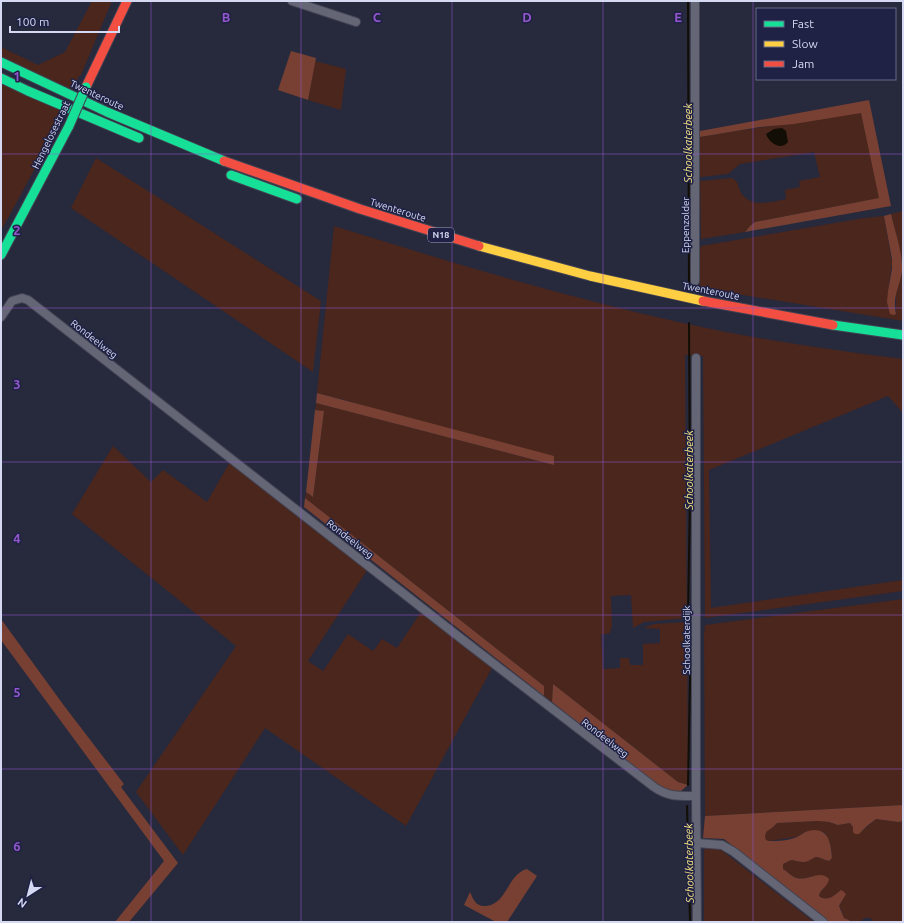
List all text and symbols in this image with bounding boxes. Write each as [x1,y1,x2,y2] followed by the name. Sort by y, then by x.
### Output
[10,8,119,34] scale bar
[756,8,896,80] legend
[222,10,231,24] text: B
[373,10,382,24] text: C
[522,10,532,24] text: D
[674,10,682,24] text: E
[16,15,49,28] text: 100 m
[792,17,814,30] text: Fast
[792,37,818,50] text: Slow
[792,57,814,70] text: Jam
[13,69,21,83] text: 1
[68,78,126,112] street label: Twenteroute
[30,99,72,171] street label: Hengelosestraat
[682,103,694,184] water label: Schoolkaterbeek
[369,196,427,224] street label: Twenteroute
[680,196,691,253] street label: Eppenzolder
[13,223,21,237] text: 2
[428,228,454,242] road number: N18
[681,280,741,302] street label: Twenteroute
[68,317,120,361] street label: Rondeelweg
[13,377,21,391] text: 3
[683,430,695,511] water label: Schoolkaterbeek
[324,517,376,561] street label: Rondeelweg
[13,531,21,545] text: 4
[681,605,692,675] street label: Schoolkaterdijk
[13,685,21,699] text: 5
[579,716,631,760] street label: Rondeelweg
[682,823,696,904] water label: Schoolkaterbeek
[13,839,21,853] text: 6
[8,875,48,915] north arrow
[15,896,29,910] text: N

